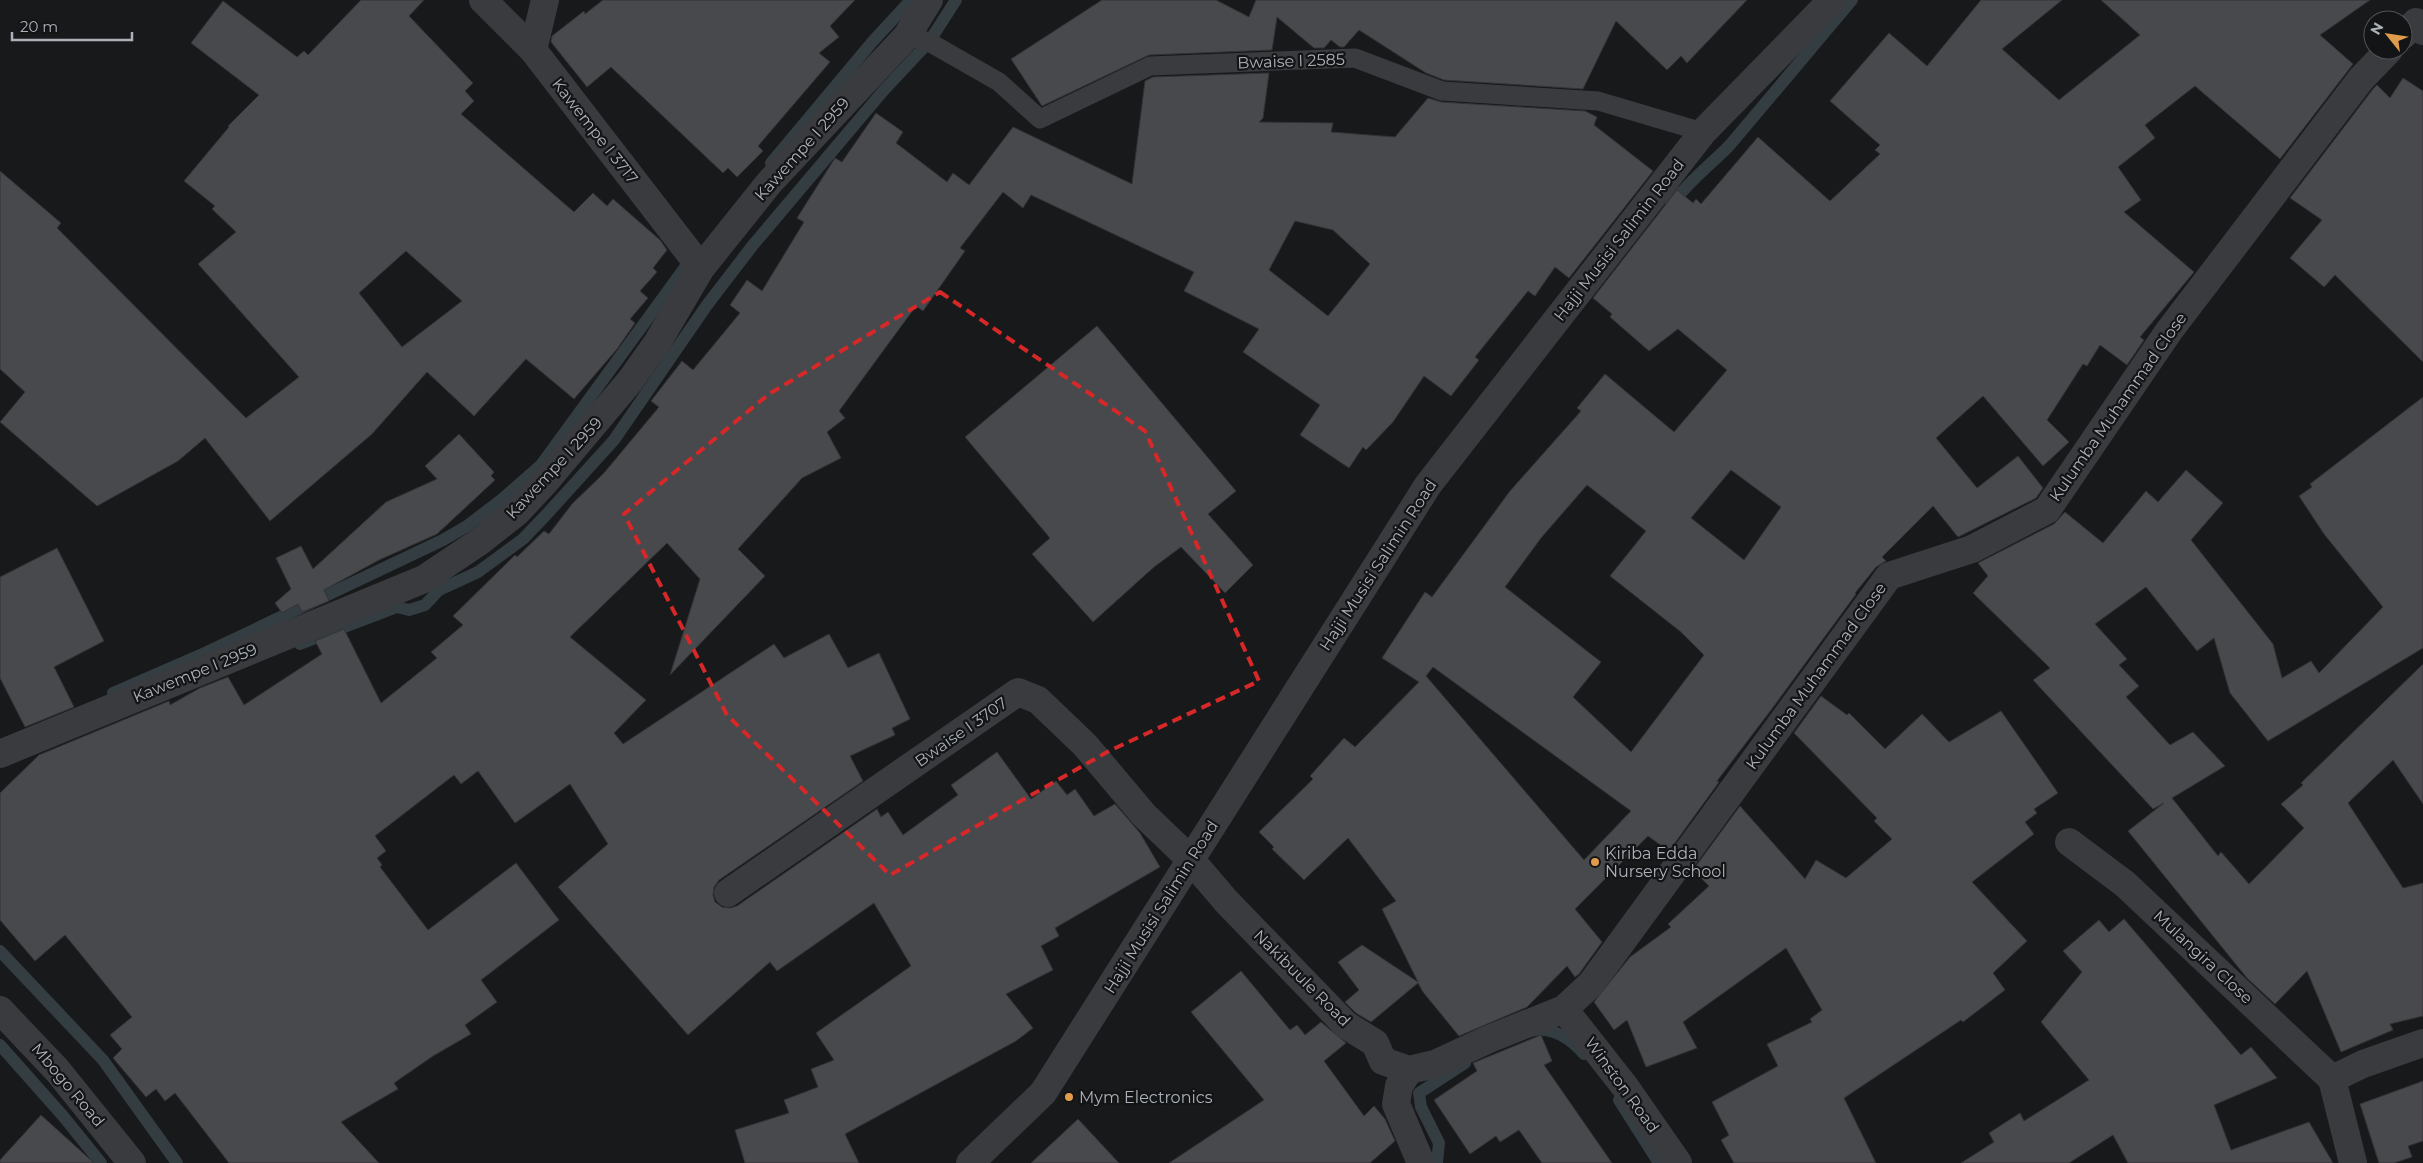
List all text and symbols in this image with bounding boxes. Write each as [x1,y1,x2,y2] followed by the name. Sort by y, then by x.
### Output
[12,10,132,42] scale bar
[2363,10,2413,60] north arrow
[20,17,58,36] text: 20 m
[2366,19,2387,38] text: N
[1237,50,1345,72] street label: Bwaise I 2585
[548,75,642,187] street label: Kawempe I 3717
[751,93,853,205] street label: Kawempe I 2959
[1550,155,1688,325] street label: Hajji Musisi Salimin Road
[2045,309,2191,505] street label: Kulumba Muhammad Close
[502,413,606,523] street label: Kawempe I 2959
[1316,476,1440,654] street label: Hajji Musisi Salimin Road
[1742,579,1890,773] street label: Kulumba Muhammad Close
[130,639,260,707] street label: Kawempe I 2959
[911,693,1011,771] street label: Bwaise I 3707
[1100,817,1222,997] street label: Hajji Musisi Salimin Road
[1605,844,1726,881] place label: Kiriba Edda Nursery School
[1589,856,1601,868] marker: Kiriba Edda Nursery School
[2150,906,2256,1008] street label: Mulangira Close
[1250,926,1354,1030] street label: Nakibuule Road
[1581,1034,1663,1136] street label: Winston Road
[28,1039,108,1131] street label: Mbogo Road
[1079,1088,1213,1107] place label: Mym Electronics
[1063,1091,1075,1103] marker: Mym Electronics

